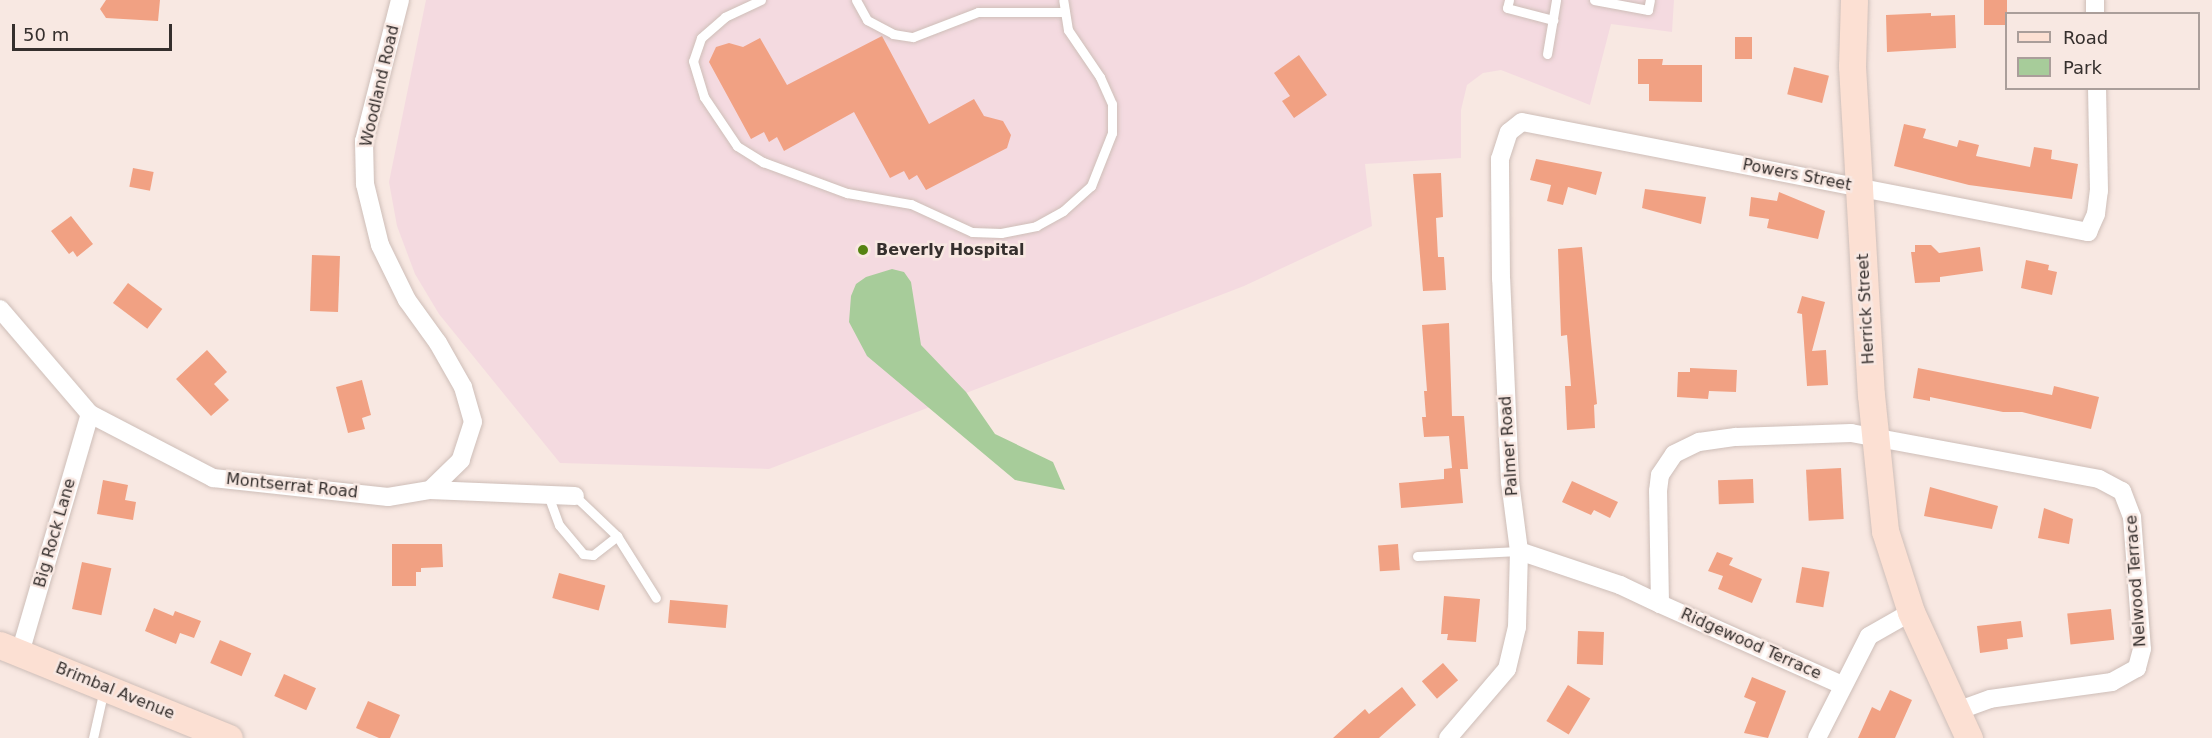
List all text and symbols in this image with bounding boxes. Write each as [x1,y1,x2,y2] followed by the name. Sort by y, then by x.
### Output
[15,12,176,50] scale bar
[2005,12,2200,90] legend
[357,23,403,149] street label: Woodland Road
[23,24,69,45] text: 50 m
[2063,27,2108,48] text: Road
[2063,57,2102,78] text: Park
[1741,155,1853,195] street label: Powers Street
[876,240,1024,260] place label: Beverly Hospital
[854,241,872,259] marker: Beverly Hospital
[1854,253,1878,365] street label: Herrick Street
[1496,395,1522,497] street label: Palmer Road
[225,470,359,502] street label: Montserrat Road
[30,476,80,590] street label: Big Rock Lane
[2122,514,2150,648] street label: Nelwood Terrace
[1678,604,1824,684] street label: Ridgewood Terrace
[53,658,177,724] street label: Brimbal Avenue

